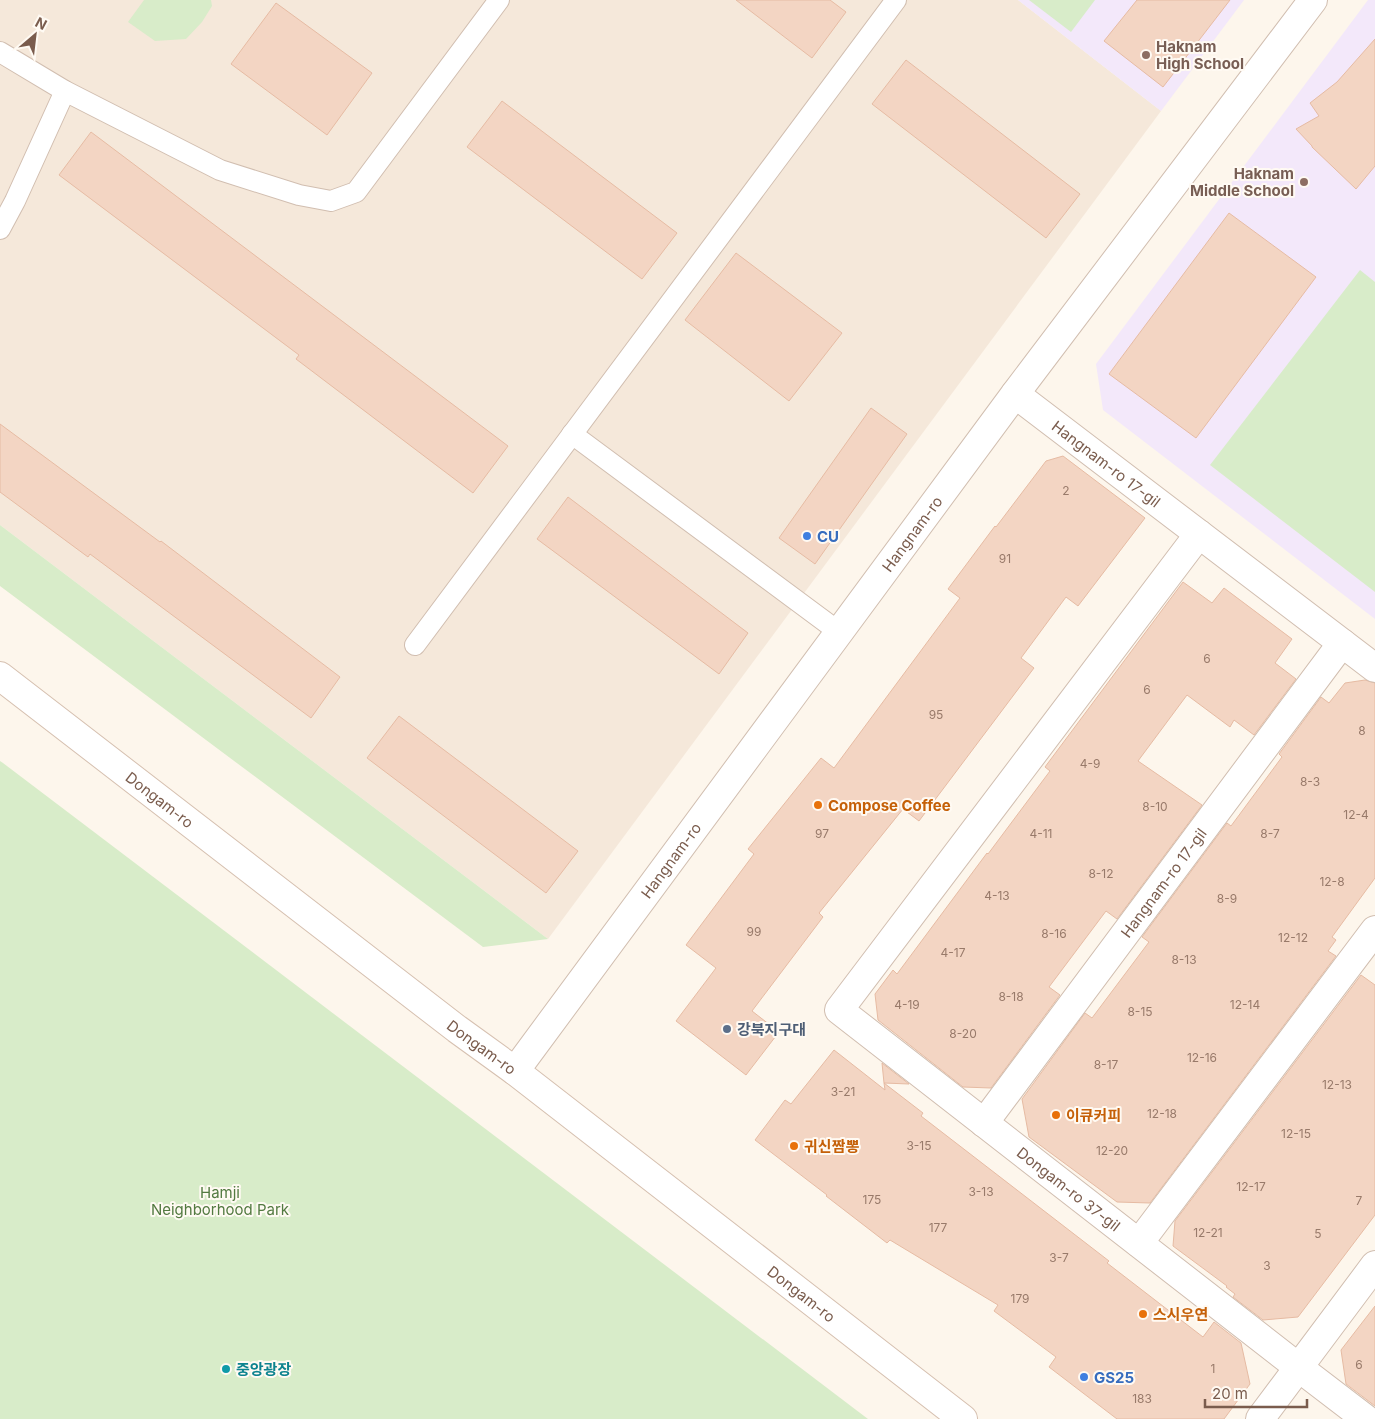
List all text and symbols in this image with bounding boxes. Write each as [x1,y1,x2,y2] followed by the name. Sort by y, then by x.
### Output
[10,10,60,60] north arrow
[33,13,50,33] text: N
[1156,37,1244,73] place label: Haknam High School
[1140,49,1152,61] marker: Haknam High School
[1190,164,1294,200] place label: Haknam Middle School
[1298,176,1310,188] marker: Haknam Middle School
[1048,416,1165,511] street label: Hangnam-ro 17-gil
[1062,483,1070,498] house number: 2
[878,492,946,575] street label: Hangnam-ro
[817,527,839,546] place label: CU
[801,530,813,542] marker: CU
[999,551,1011,566] house number: 91
[1203,651,1211,666] house number: 6
[1143,682,1151,697] house number: 6
[929,707,943,722] house number: 95
[1358,723,1366,738] house number: 8
[1080,756,1100,771] house number: 4-9
[122,767,198,832] street label: Dongam-ro
[1300,774,1320,789] house number: 8-3
[828,796,951,815] place label: Compose Coffee
[812,799,824,811] marker: Compose Coffee
[1142,799,1168,814] house number: 8-10
[1343,807,1369,822] house number: 12-4
[636,819,705,902] street label: Hangnam-ro
[1116,824,1210,941] street label: Hangnam-ro 17-gil
[815,826,829,841] house number: 97
[1029,826,1053,841] house number: 4-11
[1260,826,1280,841] house number: 8-7
[1088,866,1114,881] house number: 8-12
[1319,874,1345,889] house number: 12-8
[984,888,1010,903] house number: 4-13
[1217,891,1237,906] house number: 8-9
[747,924,761,939] house number: 99
[1041,926,1067,941] house number: 8-16
[1278,930,1308,945] house number: 12-12
[941,945,966,960] house number: 4-17
[1171,952,1197,967] house number: 8-13
[998,989,1024,1004] house number: 8-18
[894,997,920,1012] house number: 4-19
[1230,997,1260,1012] house number: 12-14
[1127,1004,1153,1019] house number: 8-15
[443,1015,520,1078] street label: Dongam-ro
[737,1020,806,1039] place label: 강북지구대
[721,1023,733,1035] marker: 강북지구대
[949,1026,977,1041] house number: 8-20
[1187,1050,1217,1065] house number: 12-16
[1094,1057,1119,1072] house number: 8-17
[1322,1077,1352,1092] house number: 12-13
[831,1084,855,1099] house number: 3-21
[1066,1106,1121,1125] place label: 이큐커피
[1147,1106,1177,1121] house number: 12-18
[1050,1109,1062,1121] marker: 이큐커피
[1281,1126,1311,1141] house number: 12-15
[804,1137,859,1156] place label: 귀신짬뽕
[906,1138,932,1153] house number: 3-15
[788,1140,800,1152] marker: 귀신짬뽕
[1013,1143,1124,1235] street label: Dongam-ro 37-gil
[1096,1143,1128,1158] house number: 12-20
[1236,1179,1266,1194] house number: 12-17
[151,1183,290,1219] park label: Hamji Neighborhood Park
[968,1184,994,1199] house number: 3-13
[863,1192,881,1207] house number: 175
[1356,1193,1363,1208] house number: 7
[929,1220,948,1235] house number: 177
[1193,1225,1223,1240] house number: 12-21
[1314,1226,1322,1241] house number: 5
[1049,1250,1069,1265] house number: 3-7
[1263,1258,1271,1273] house number: 3
[764,1261,839,1326] street label: Dongam-ro
[1011,1291,1030,1306] house number: 179
[1153,1305,1208,1324] place label: 스시우연
[1137,1308,1149,1320] marker: 스시우연
[1355,1357,1363,1372] house number: 6
[236,1360,291,1379] place label: 중앙광장
[1211,1361,1215,1376] house number: 1
[220,1363,232,1375] marker: 중앙광장
[1094,1368,1134,1387] place label: GS25
[1078,1371,1090,1383] marker: GS25
[1205,1376,1308,1408] scale bar
[1212,1384,1248,1403] text: 20 m
[1132,1391,1152,1406] house number: 183

